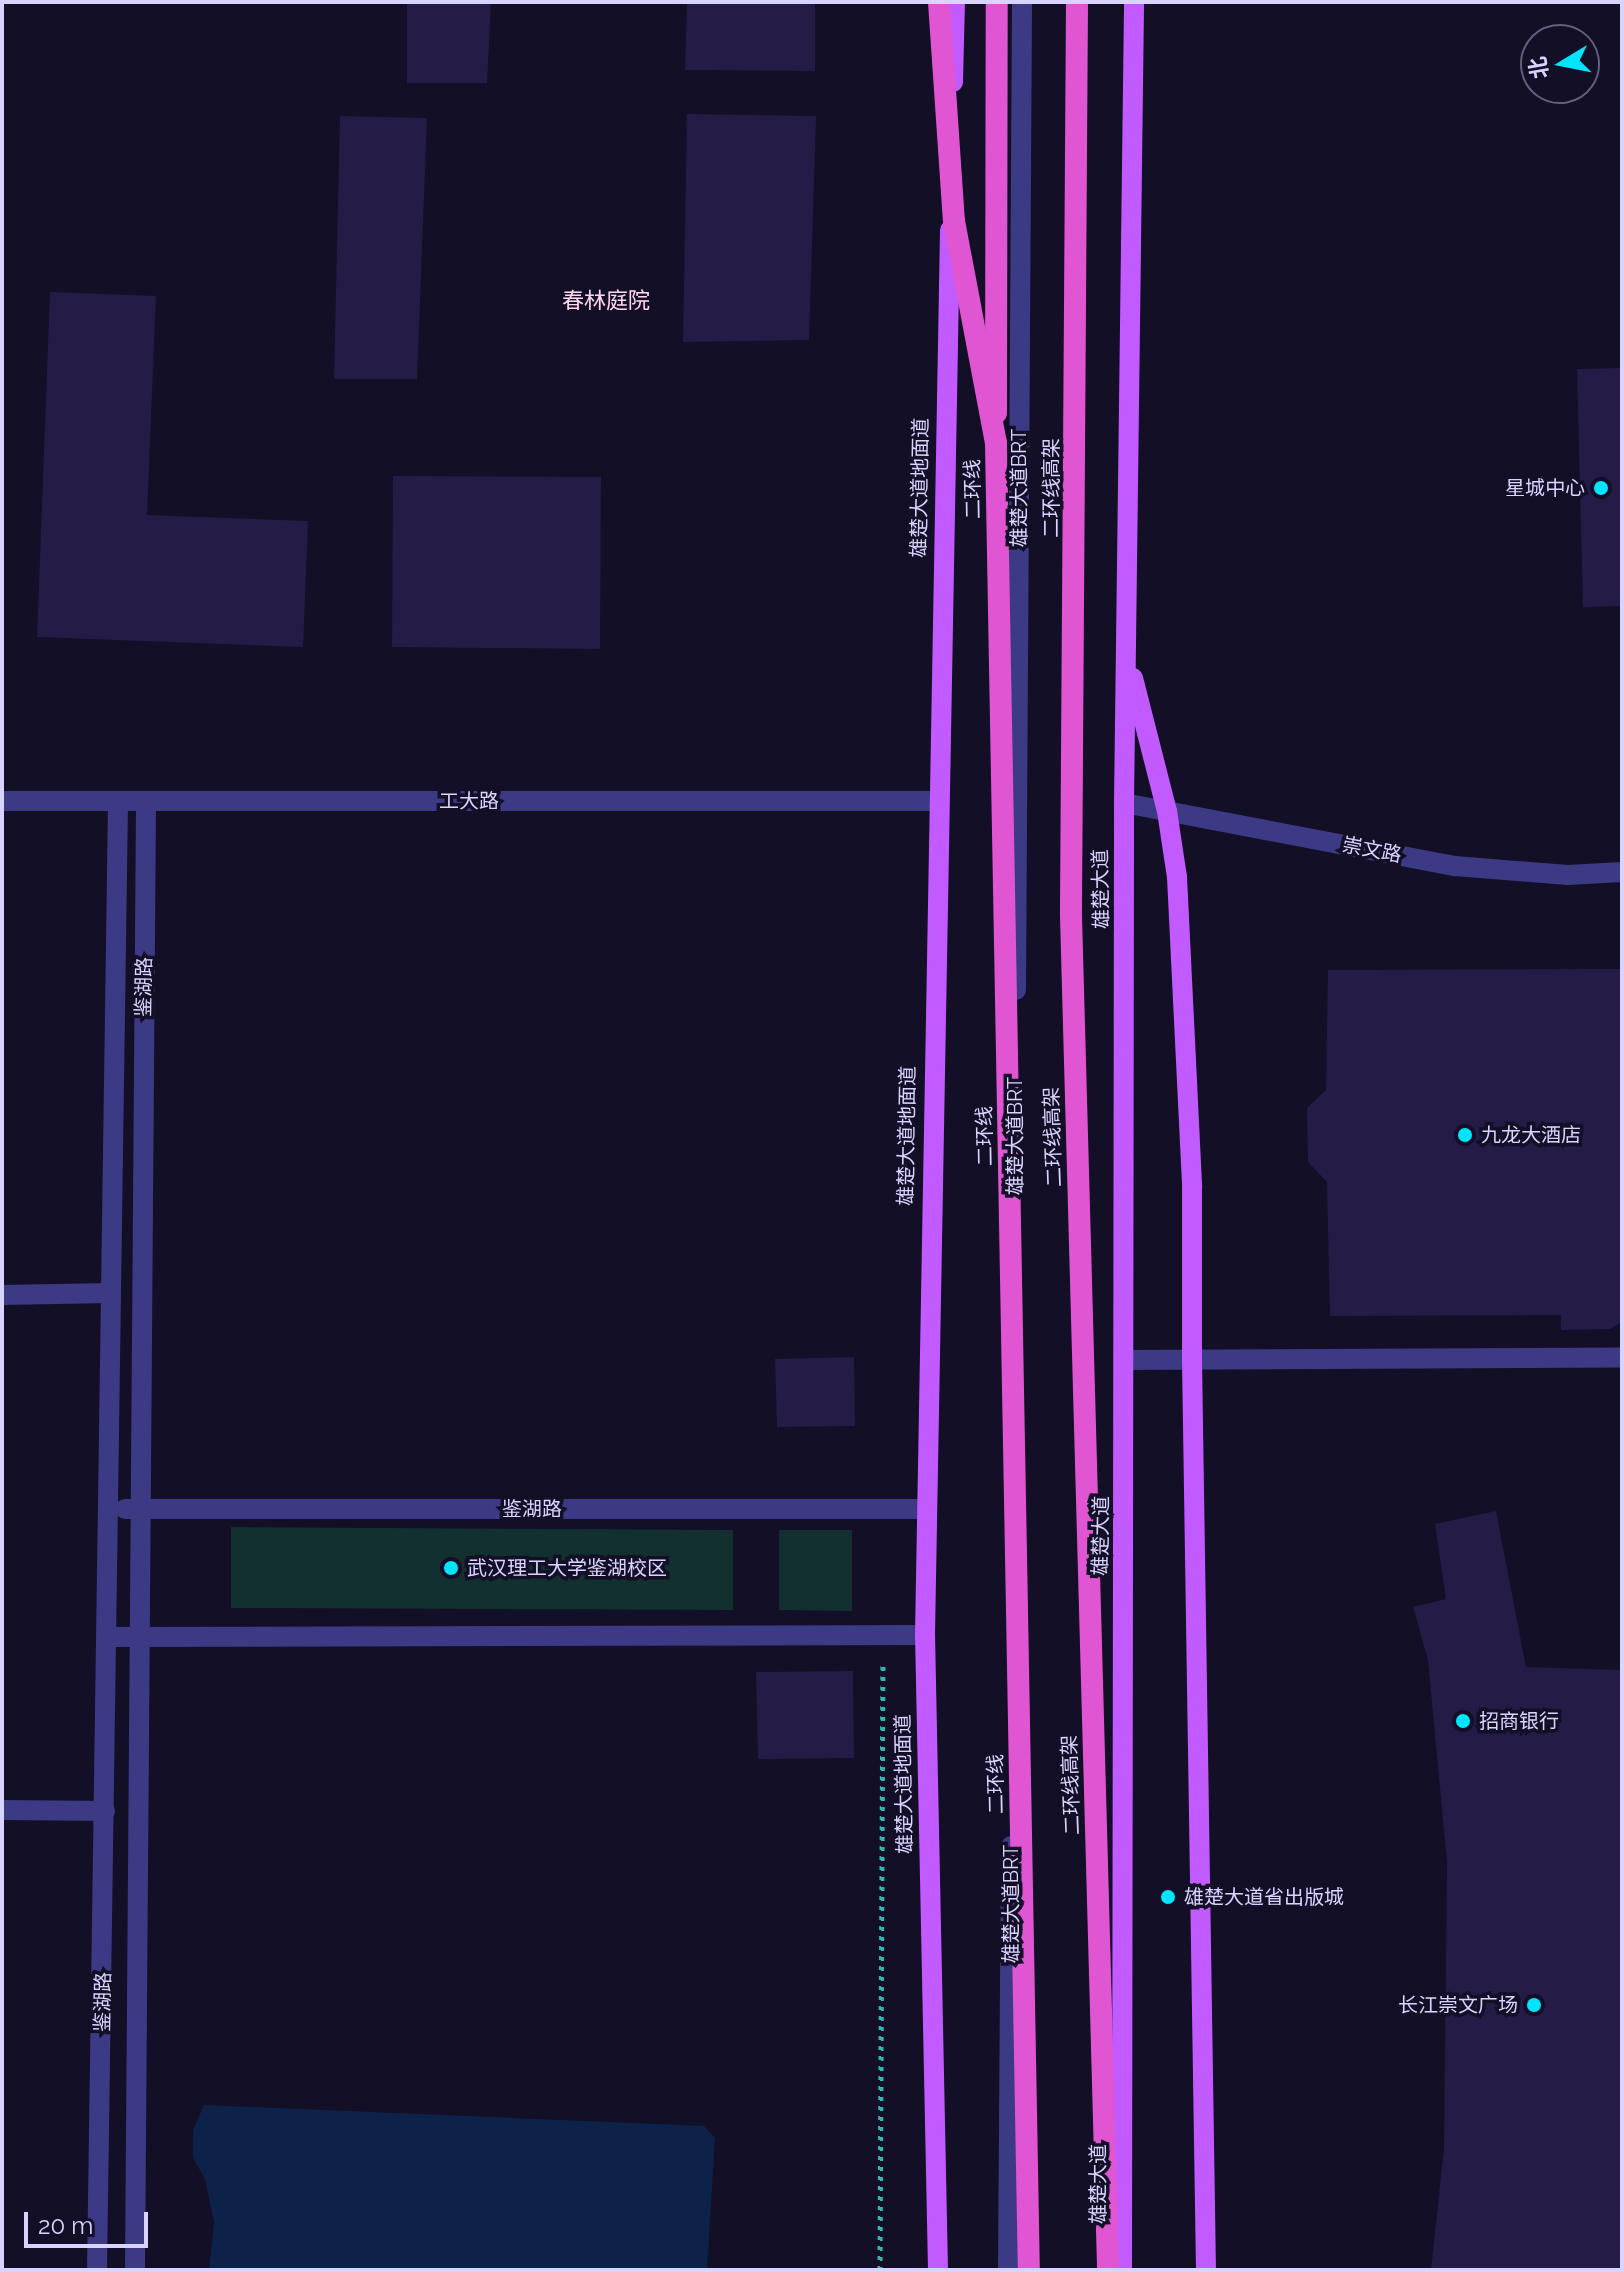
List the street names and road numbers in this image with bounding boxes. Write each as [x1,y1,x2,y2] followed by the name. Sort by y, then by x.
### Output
[907,418,933,558] street label: 雄楚大道地面道
[1007,429,1031,547] street label: 雄楚大道BRT
[1039,438,1063,538] street label: 二环线高架
[960,459,986,519] street label: 二环线
[439,789,499,813] street label: 工大路
[1340,832,1404,868] street label: 崇文路
[1088,849,1114,929] street label: 雄楚大道
[131,957,157,1017] street label: 鉴湖路
[894,1066,920,1206] street label: 雄楚大道地面道
[1003,1077,1027,1195] street label: 雄楚大道BRT
[1039,1087,1067,1187] street label: 二环线高架
[972,1106,998,1166] street label: 二环线
[1088,1496,1114,1576] street label: 雄楚大道
[502,1497,562,1521] street label: 鉴湖路
[891,1714,917,1854] street label: 雄楚大道地面道
[1057,1735,1085,1835] street label: 二环线高架
[983,1754,1009,1814] street label: 二环线
[999,1845,1023,1963] street label: 雄楚大道BRT
[90,1972,116,2032] street label: 鉴湖路
[1086,2144,1110,2224] street label: 雄楚大道

